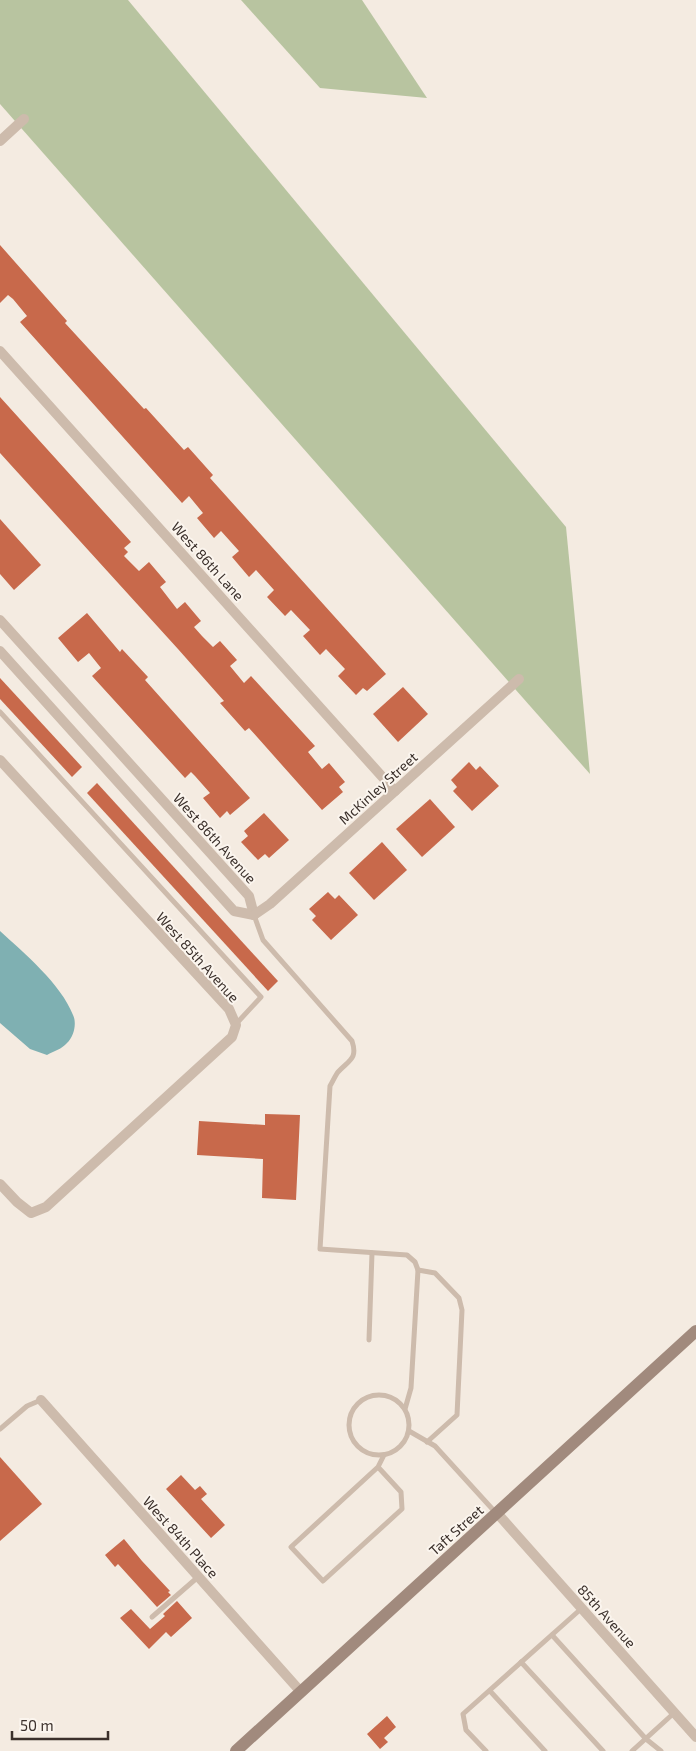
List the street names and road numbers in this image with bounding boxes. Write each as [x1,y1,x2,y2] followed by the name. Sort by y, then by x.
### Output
[168,518,248,604] street label: West 86th Lane
[335,748,421,828] street label: McKinley Street
[170,789,260,887] street label: West 86th Avenue
[153,908,243,1006] street label: West 85th Avenue
[140,1493,222,1581] street label: West 84th Place
[425,1501,487,1559] street label: Taft Street
[574,1581,640,1651] street label: 85th Avenue

